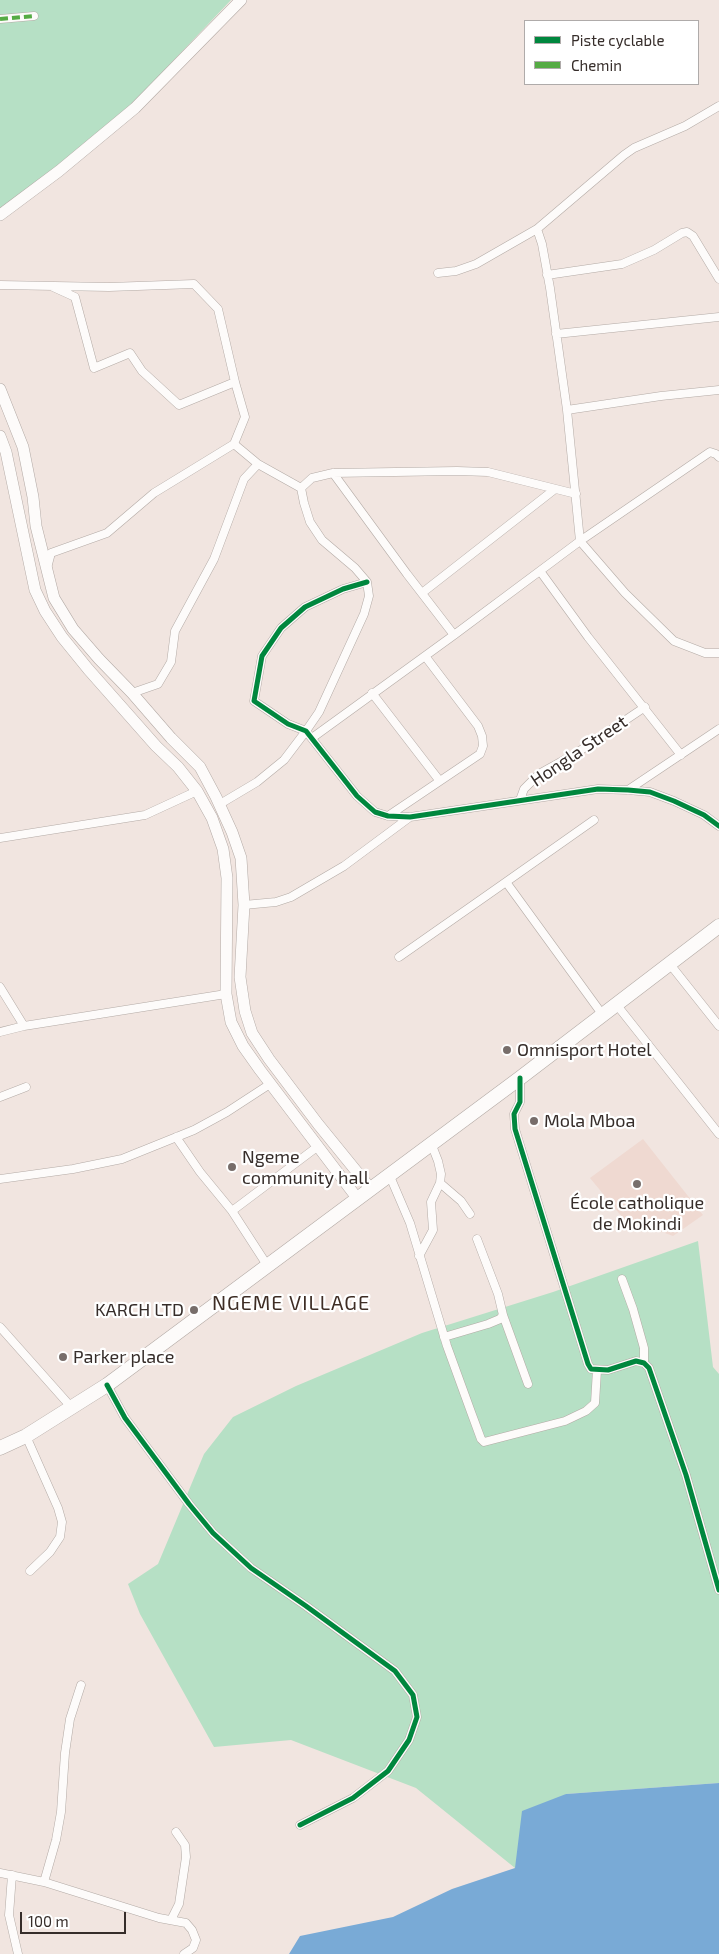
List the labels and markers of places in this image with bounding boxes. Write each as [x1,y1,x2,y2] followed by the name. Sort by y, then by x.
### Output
[517,1039,652,1061] place label: Omnisport Hotel
[501,1044,513,1056] marker: Omnisport Hotel
[544,1110,635,1132] place label: Mola Mboa
[528,1115,540,1127] marker: Mola Mboa
[242,1146,369,1188] place label: Ngeme community hall
[226,1161,238,1173] marker: Ngeme community hall
[631,1178,643,1190] marker: École catholique de Mokindi
[570,1192,704,1234] place label: École catholique de Mokindi
[95,1299,184,1321] place label: KARCH LTD
[188,1304,200,1316] marker: KARCH LTD
[73,1346,174,1368] place label: Parker place
[57,1351,69,1363] marker: Parker place

